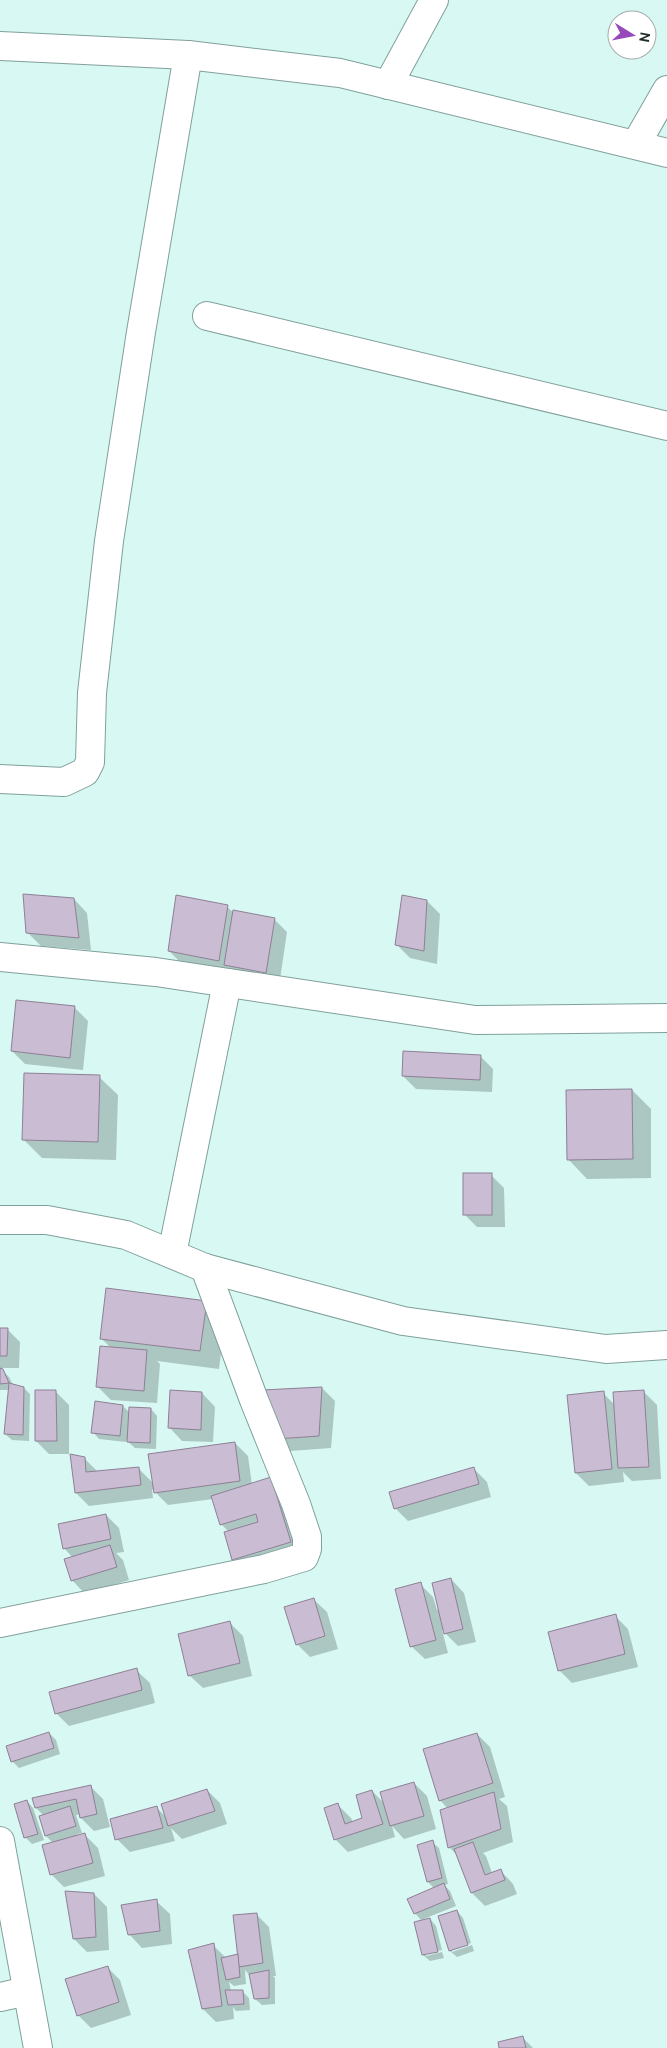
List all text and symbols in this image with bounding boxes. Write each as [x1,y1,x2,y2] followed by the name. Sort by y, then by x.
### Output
[607,10,657,60] north arrow
[635,31,655,44] text: N

